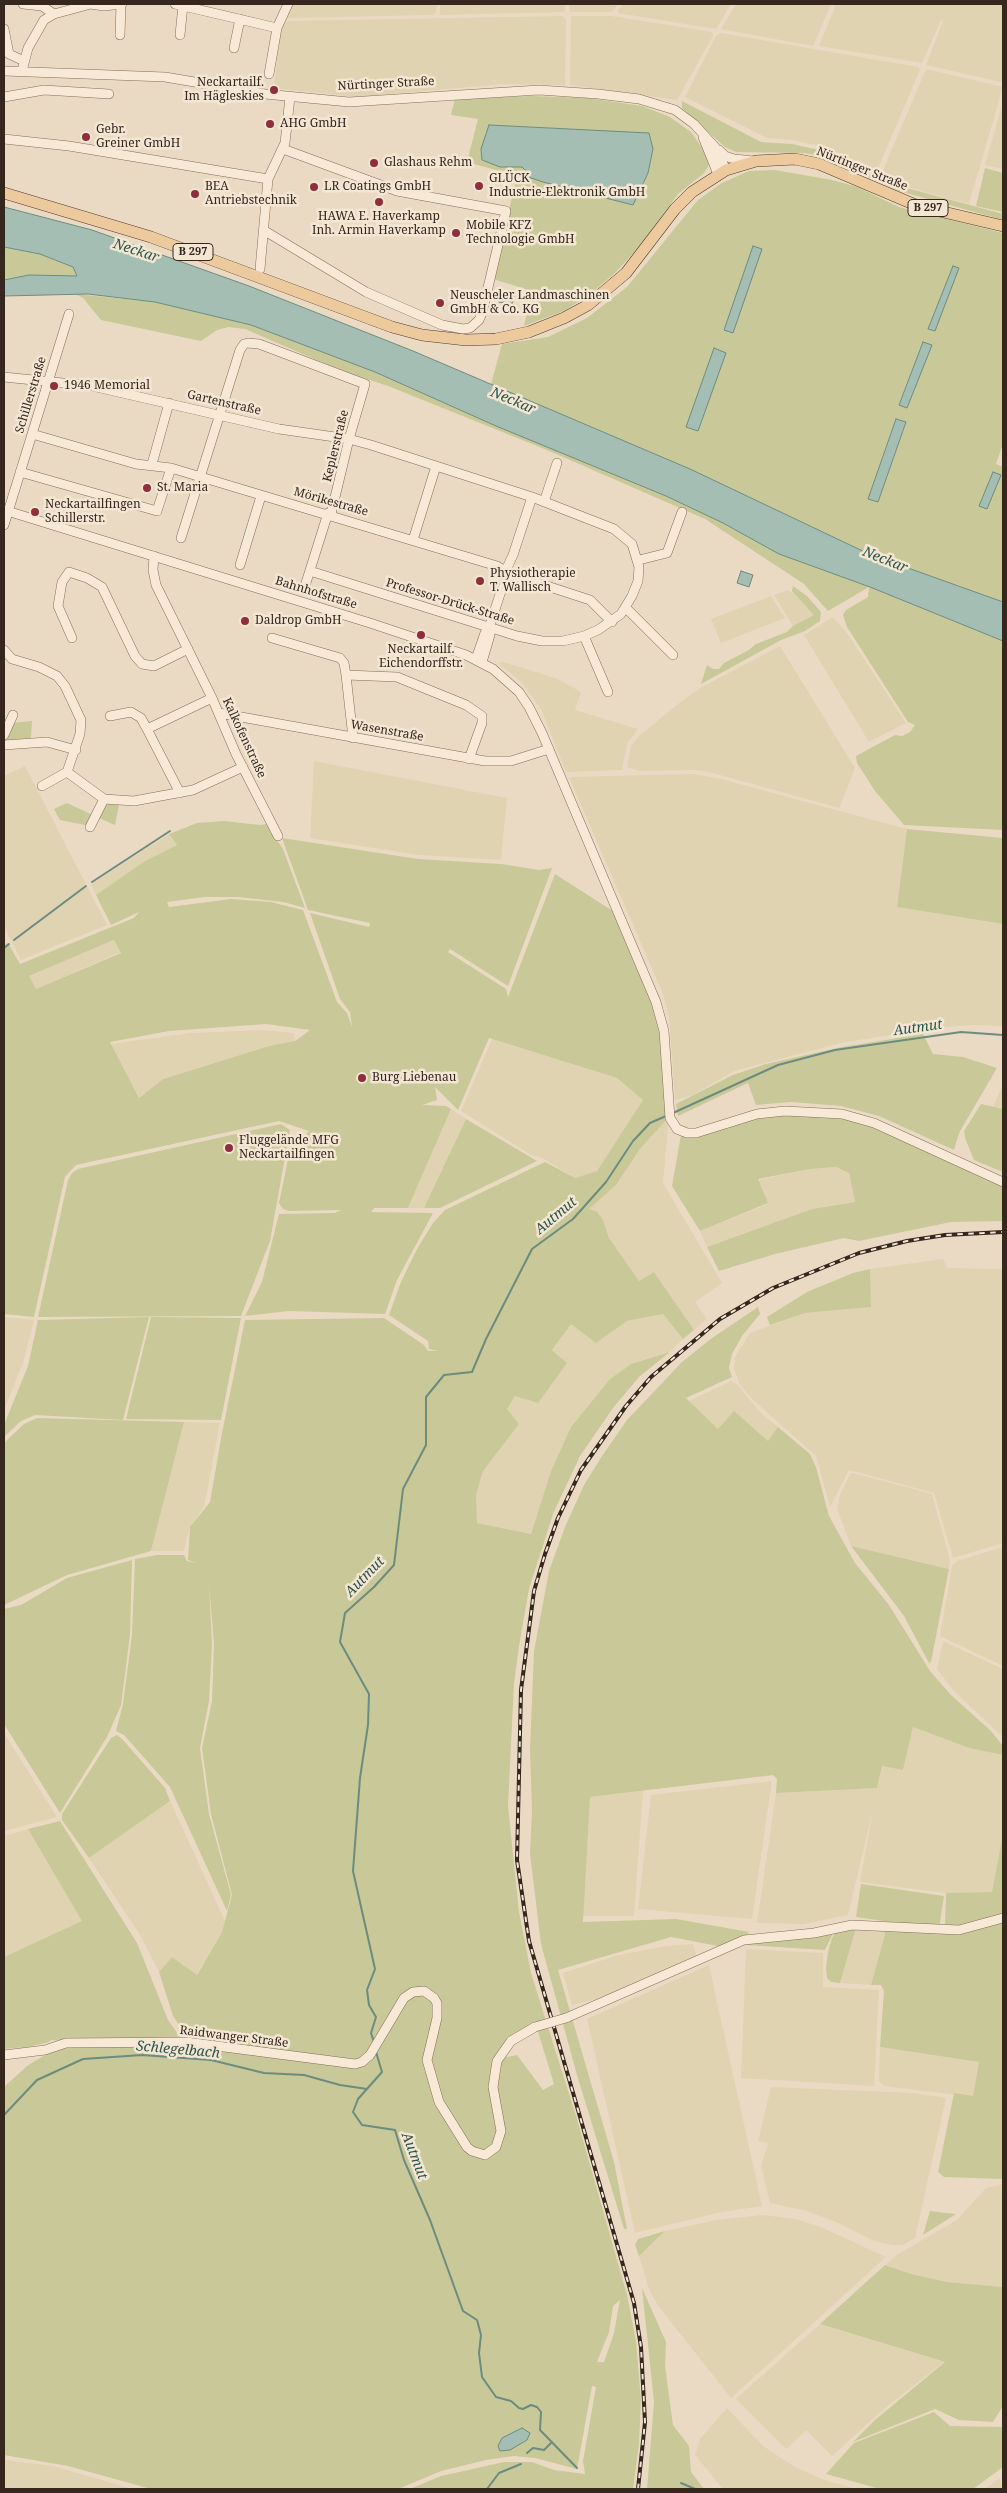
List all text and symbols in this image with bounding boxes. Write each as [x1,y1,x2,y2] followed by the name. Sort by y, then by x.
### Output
[337,74,435,94] street label: Nürtinger Straße
[184,76,264,104] place label: Neckartailf. Im Hägleskies
[268,84,280,96] marker: Neckartailf. Im Hägleskies
[280,117,346,131] place label: AHG GmbH
[264,118,276,130] marker: AHG GmbH
[96,123,180,151] place label: Gebr. Greiner GmbH
[80,131,92,143] marker: Gebr. Greiner GmbH
[814,144,910,194] street label: Nürtinger Straße
[384,156,472,170] place label: Glashaus Rehm
[368,157,380,169] marker: Glashaus Rehm
[489,172,645,200] place label: GLÜCK Industrie-Elektronik GmbH
[205,180,297,208] place label: BEA Antriebstechnik
[324,180,431,194] place label: LR Coatings GmbH
[473,180,485,192] marker: GLÜCK Industrie-Elektronik GmbH
[308,181,320,193] marker: LR Coatings GmbH
[189,188,201,200] marker: BEA Antriebstechnik
[373,196,385,208] marker: HAWA E. Haverkamp Inh. Armin Haverkamp
[908,200,948,217] road number: B 297
[312,210,446,238] place label: HAWA E. Haverkamp Inh. Armin Haverkamp
[466,219,575,247] place label: Mobile KFZ Technologie GmbH
[450,227,462,239] marker: Mobile KFZ Technologie GmbH
[111,236,161,266] water label: Neckar
[173,243,213,260] road number: B 297
[450,289,610,317] place label: Neuscheler Landmaschinen GmbH & Co. KG
[434,297,446,309] marker: Neuscheler Landmaschinen GmbH & Co. KG
[13,355,49,435] street label: Schillerstraße
[64,379,150,393] place label: 1946 Memorial
[48,380,60,392] marker: 1946 Memorial
[488,384,538,418] water label: Neckar
[186,388,262,418] street label: Gartenstraße
[320,408,352,484] street label: Keplerstraße
[157,481,208,495] place label: St. Maria
[141,482,153,494] marker: St. Maria
[292,484,370,520] street label: Mörikestraße
[45,498,141,526] place label: Neckartailfingen Schillerstr.
[29,506,41,518] marker: Neckartailfingen Schillerstr.
[860,543,910,577] water label: Neckar
[490,567,576,595] place label: Physiotherapie T. Wallisch
[273,574,359,612] street label: Bahnhofstraße
[474,575,486,587] marker: Physiotherapie T. Wallisch
[384,576,516,628] street label: Professor-Drück-Straße
[255,614,341,628] place label: Daldrop GmbH
[239,615,251,627] marker: Daldrop GmbH
[415,629,427,641] marker: Neckartailf. Eichendorffstr.
[379,643,463,671] place label: Neckartailf. Eichendorffstr.
[219,695,269,781] street label: Kalkofenstraße
[349,717,425,745] street label: Wasenstraße
[892,1016,944,1040] water label: Autmut
[372,1071,456,1085] place label: Burg Liebenau
[356,1072,368,1084] marker: Burg Liebenau
[239,1134,339,1162] place label: Fluggelände MFG Neckartailfingen
[223,1142,235,1154] marker: Fluggelände MFG Neckartailfingen
[532,1194,580,1238] water label: Autmut
[342,1553,388,1601] water label: Autmut
[179,2023,289,2051] street label: Raidwanger Straße
[135,2038,221,2062] water label: Schlegelbach
[397,2130,431,2182] water label: Autmut

